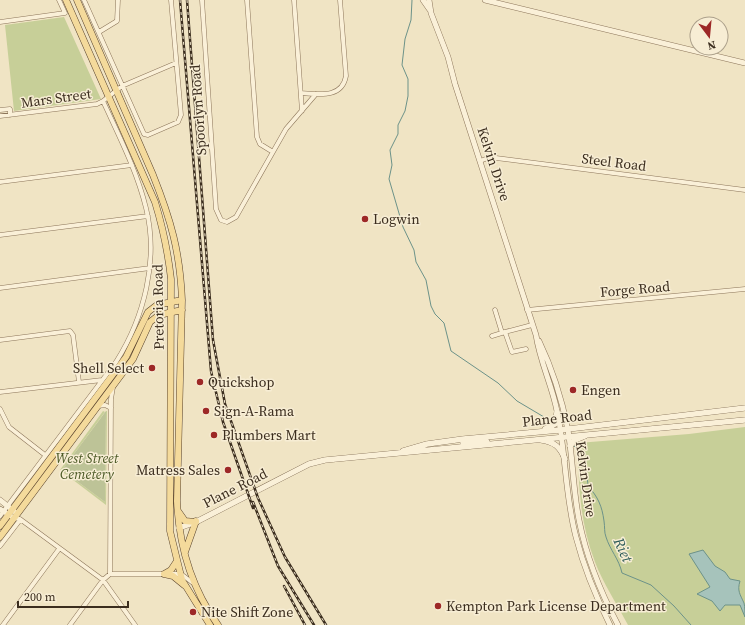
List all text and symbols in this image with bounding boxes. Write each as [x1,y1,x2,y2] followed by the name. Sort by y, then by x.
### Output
[689,16,729,56] north arrow
[706,37,718,53] text: N
[185,64,211,156] street label: Spoorlyn Road
[20,83,93,113] street label: Mars Street
[473,124,515,204] street label: Kelvin Drive
[581,148,647,176] street label: Steel Road
[373,209,420,229] place label: Logwin
[360,214,370,224] marker: Logwin
[147,264,169,350] street label: Pretoria Road
[599,276,671,302] street label: Forge Road
[73,358,144,378] place label: Shell Select
[147,363,157,373] marker: Shell Select
[208,372,275,392] place label: Quickshop
[195,377,205,387] marker: Quickshop
[581,380,621,400] place label: Engen
[568,385,578,395] marker: Engen
[214,401,295,421] place label: Sign-A-Rama
[521,404,593,432] street label: Plane Road
[201,406,211,416] marker: Sign-A-Rama
[222,425,316,445] place label: Plumbers Mart
[209,430,219,440] marker: Plumbers Mart
[571,440,601,518] street label: Kelvin Drive
[56,448,120,484] park label: West Street Cemetery
[136,460,220,480] place label: Matress Sales
[199,463,271,513] street label: Plane Road
[223,465,233,475] marker: Matress Sales
[608,533,639,567] water label: Riet
[18,583,128,609] scale bar
[24,589,56,605] text: 200 m
[446,596,666,616] place label: Kempton Park License Department
[433,601,443,611] marker: Kempton Park License Department
[201,602,293,622] place label: Nite Shift Zone
[188,607,198,617] marker: Nite Shift Zone

